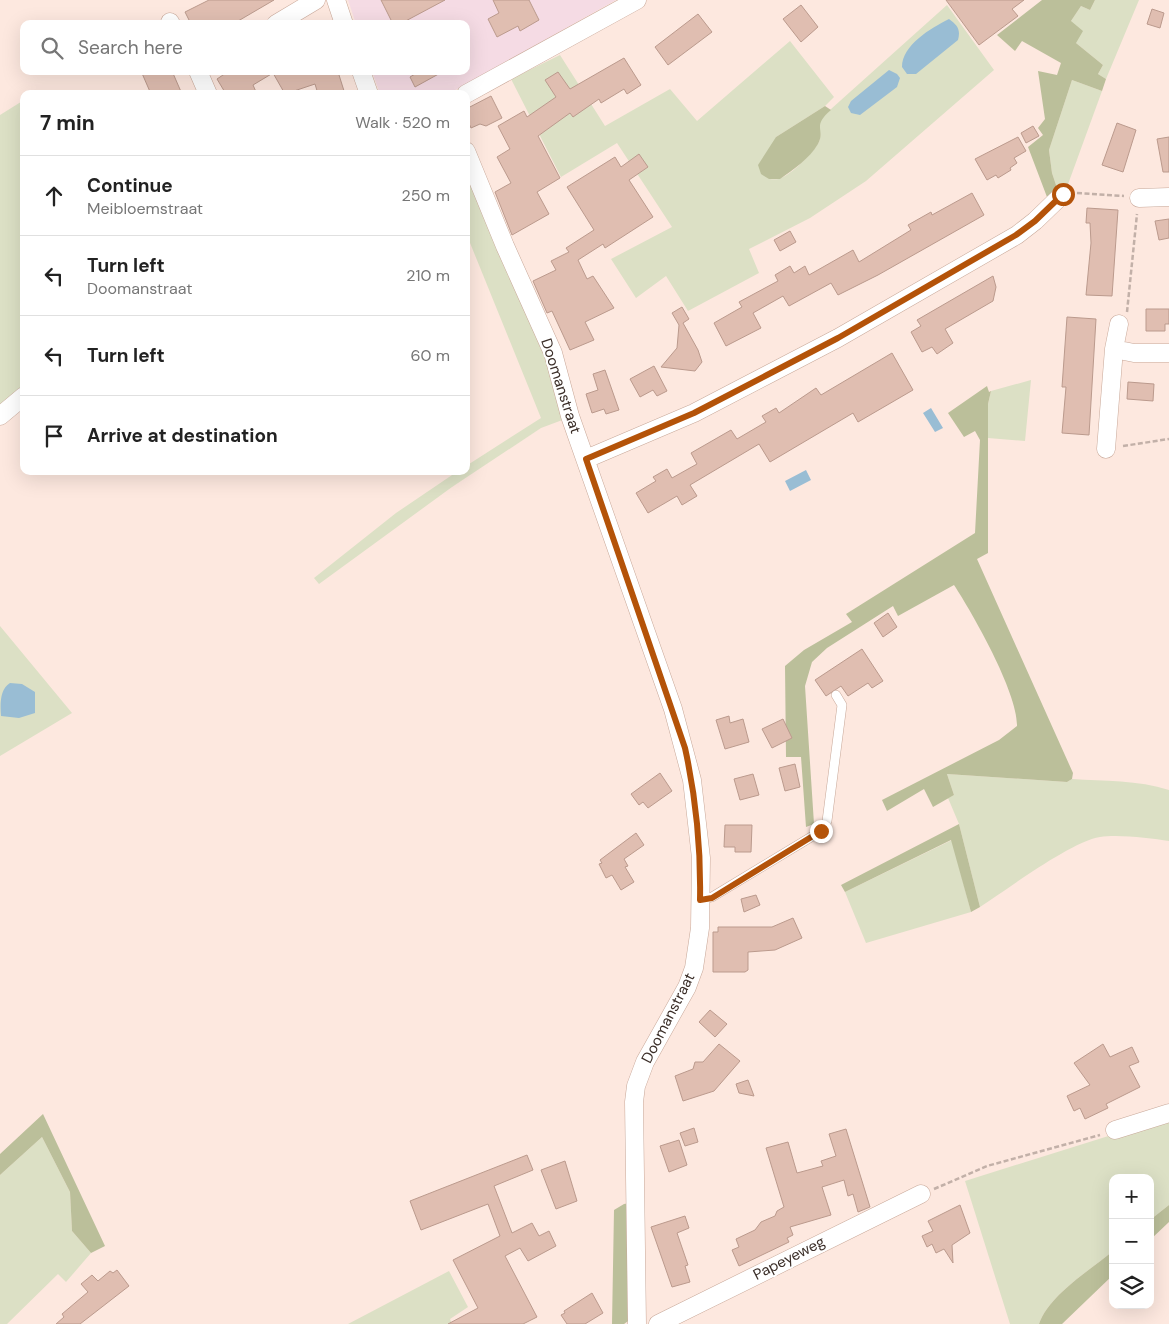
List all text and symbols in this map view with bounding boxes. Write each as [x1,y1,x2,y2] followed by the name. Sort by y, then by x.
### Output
[20,20,470,75] search box
[38,34,66,62] icon: search
[78,35,183,60] text: Search here
[40,109,95,137] text: 7 min
[355,112,450,133] text: Walk · 520 m
[87,173,173,198] text: Continue
[40,182,68,210] icon: ahead
[1052,183,1075,206] route start
[402,185,450,206] text: 250 m
[87,198,203,219] text: Meibloemstraat
[87,253,165,278] text: Turn left
[40,262,68,290] icon: left
[406,265,450,286] text: 210 m
[87,278,192,299] text: Doomanstraat
[536,336,586,436] street label: Doomanstraat
[40,342,68,370] icon: left
[87,343,165,368] text: Turn left
[410,345,450,366] text: 60 m
[40,422,68,450] icon: arrive
[87,423,278,448] text: Arrive at destination
[810,820,833,843] route end
[637,969,699,1067] street label: Doomanstraat
[1109,1174,1154,1309] map controls
[1109,1174,1154,1219] button: +
[1109,1219,1154,1264] button: −
[750,1231,828,1285] street label: Papeyeweg
[1109,1264,1154,1309] button: layers

